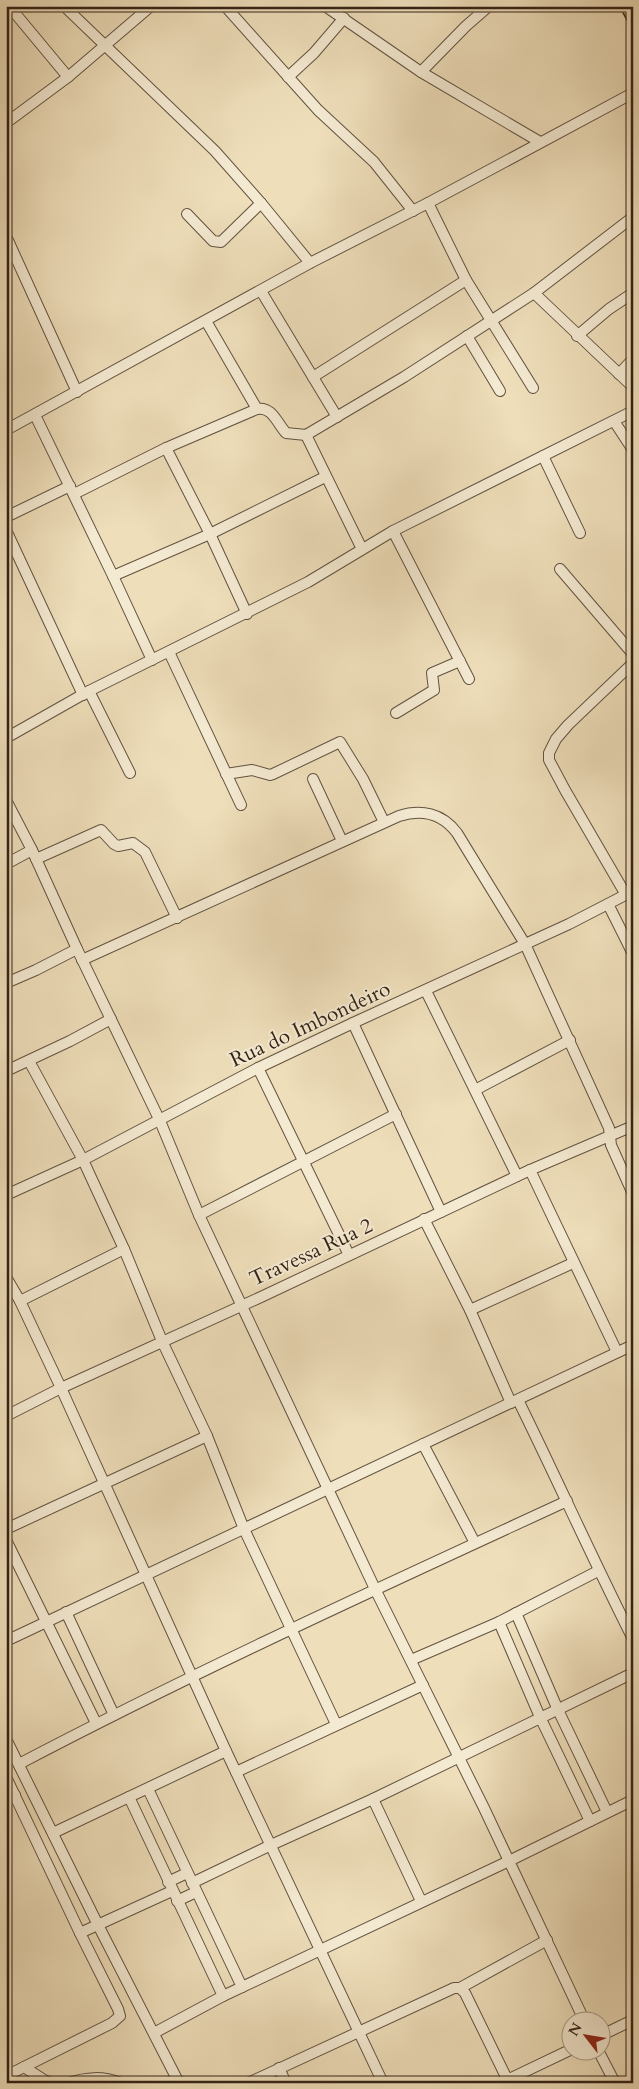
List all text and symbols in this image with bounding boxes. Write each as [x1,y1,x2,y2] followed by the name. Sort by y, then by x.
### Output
[225,975,395,1074] street label: Rua do Imbondeiro
[245,1211,378,1294] street label: Travessa Rua 2
[562,2012,612,2062] north arrow
[564,2019,587,2040] text: N

